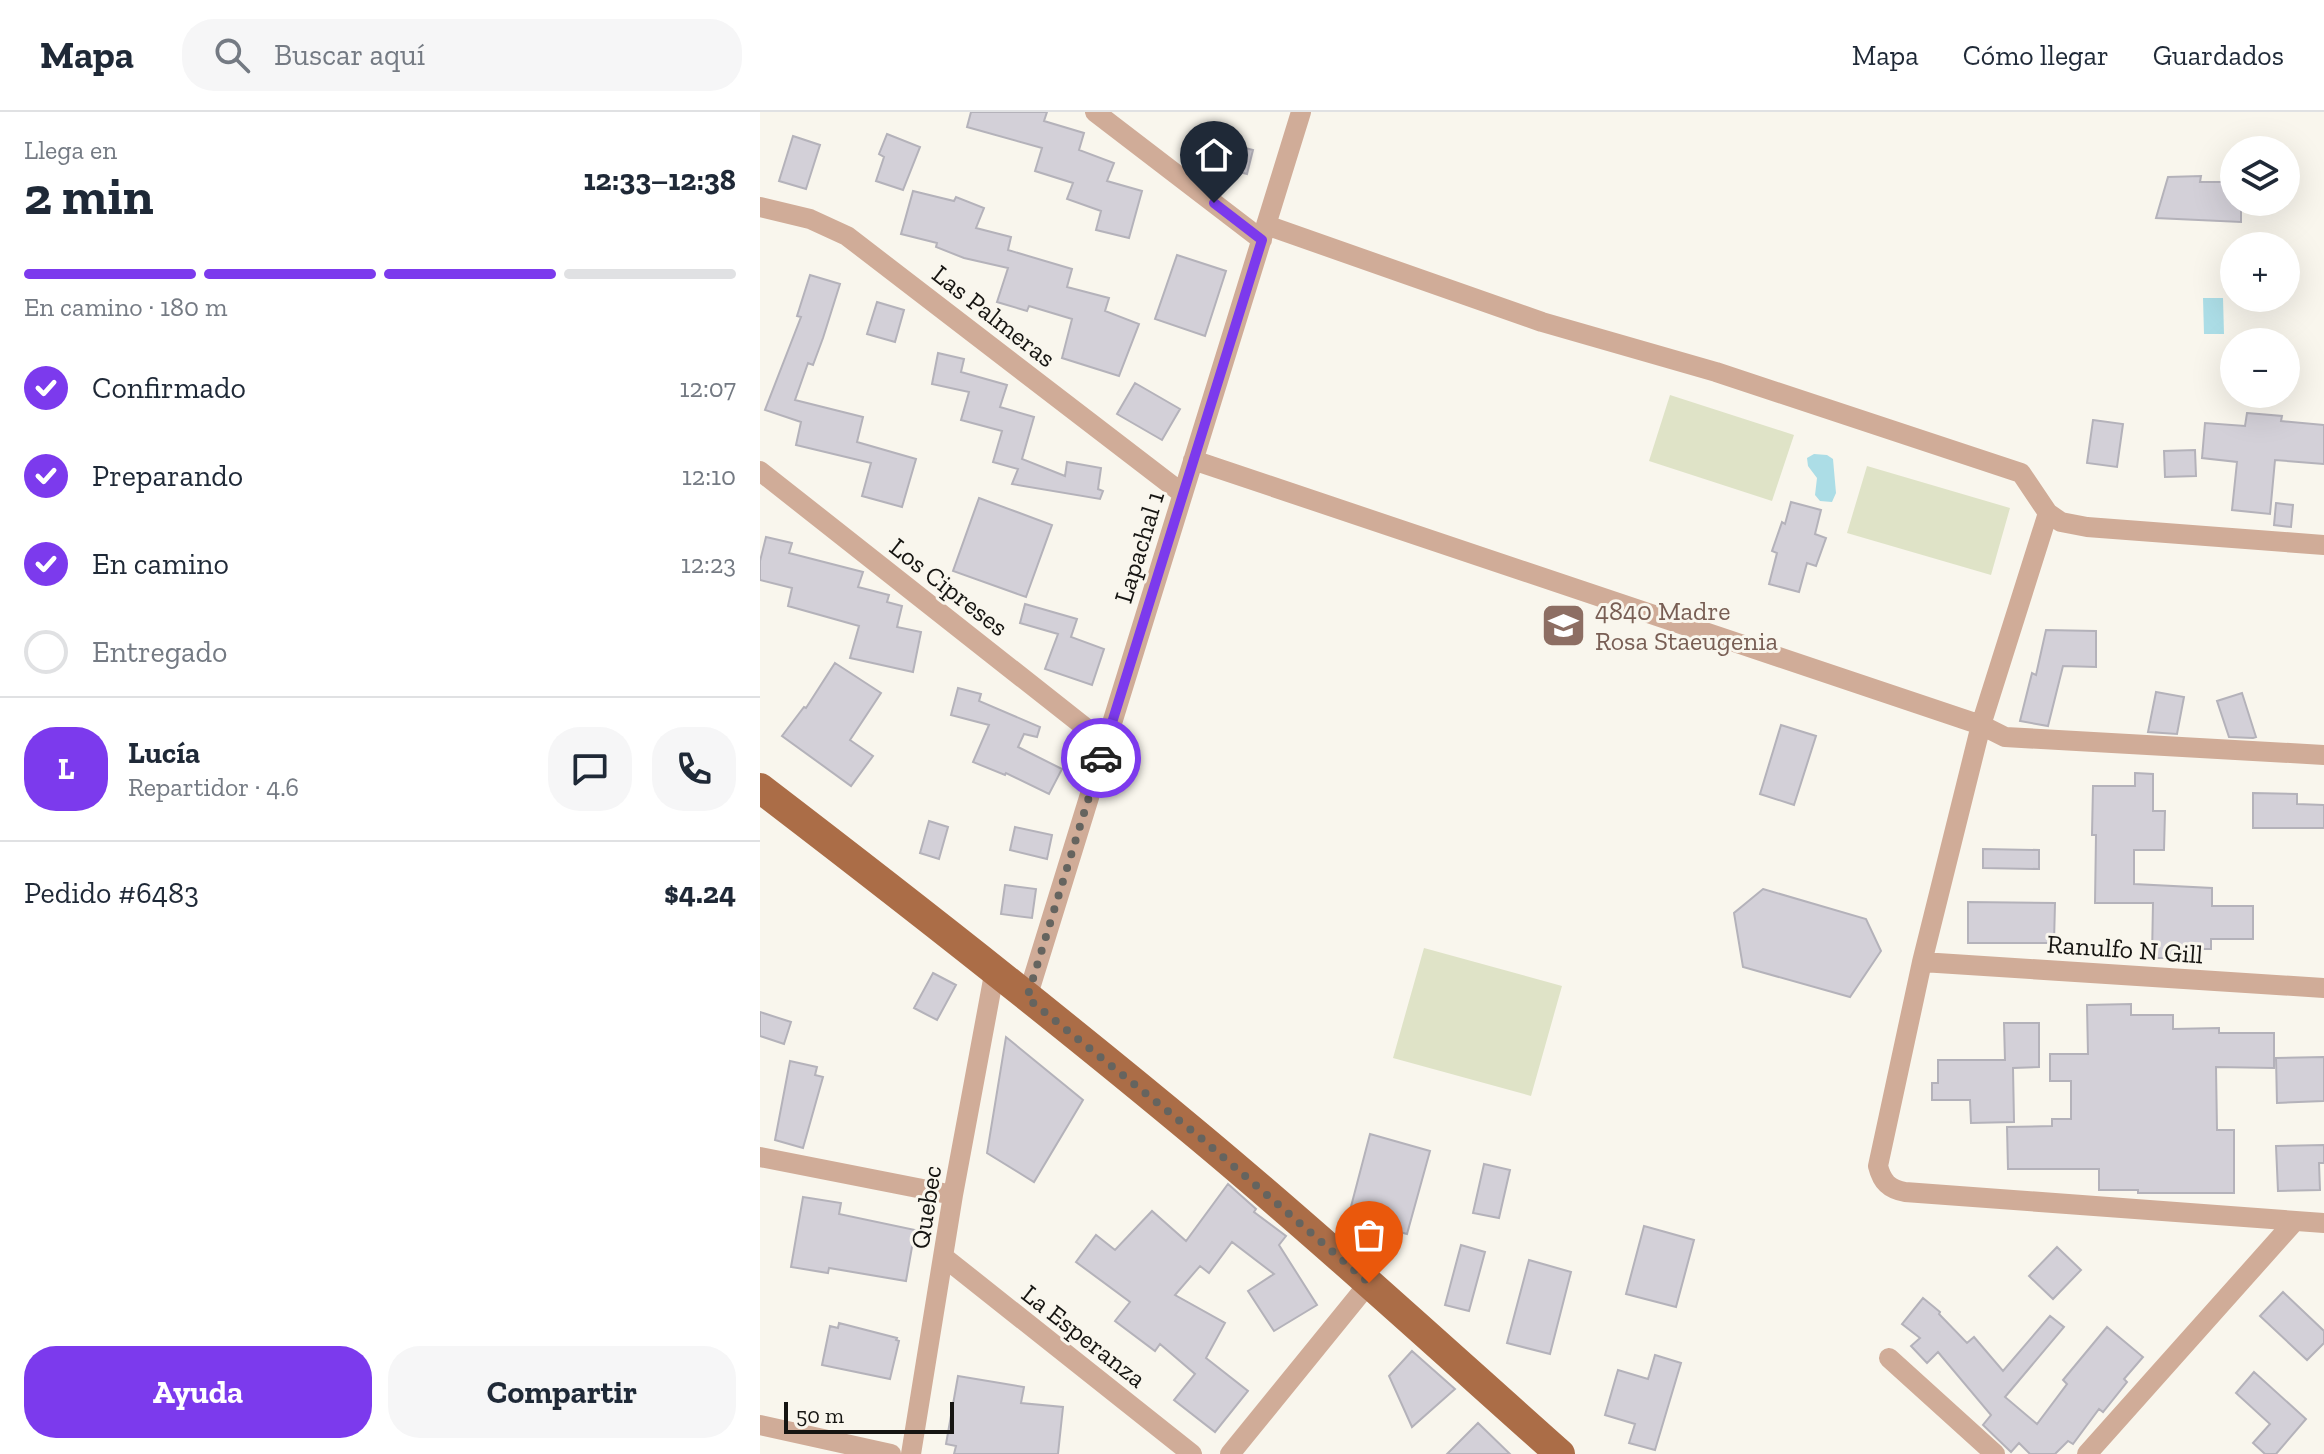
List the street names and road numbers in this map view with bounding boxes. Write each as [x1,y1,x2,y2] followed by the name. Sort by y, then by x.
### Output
[926,258,1062,374] street label: Las Palmeras
[1107,487,1171,607] street label: Lapachal 1
[883,531,1015,643] street label: Los Cipreses
[2046,928,2204,970] street label: Ranulfo N Gill
[904,1163,948,1251] street label: Quebec
[1016,1278,1153,1395] street label: La Esperanza

